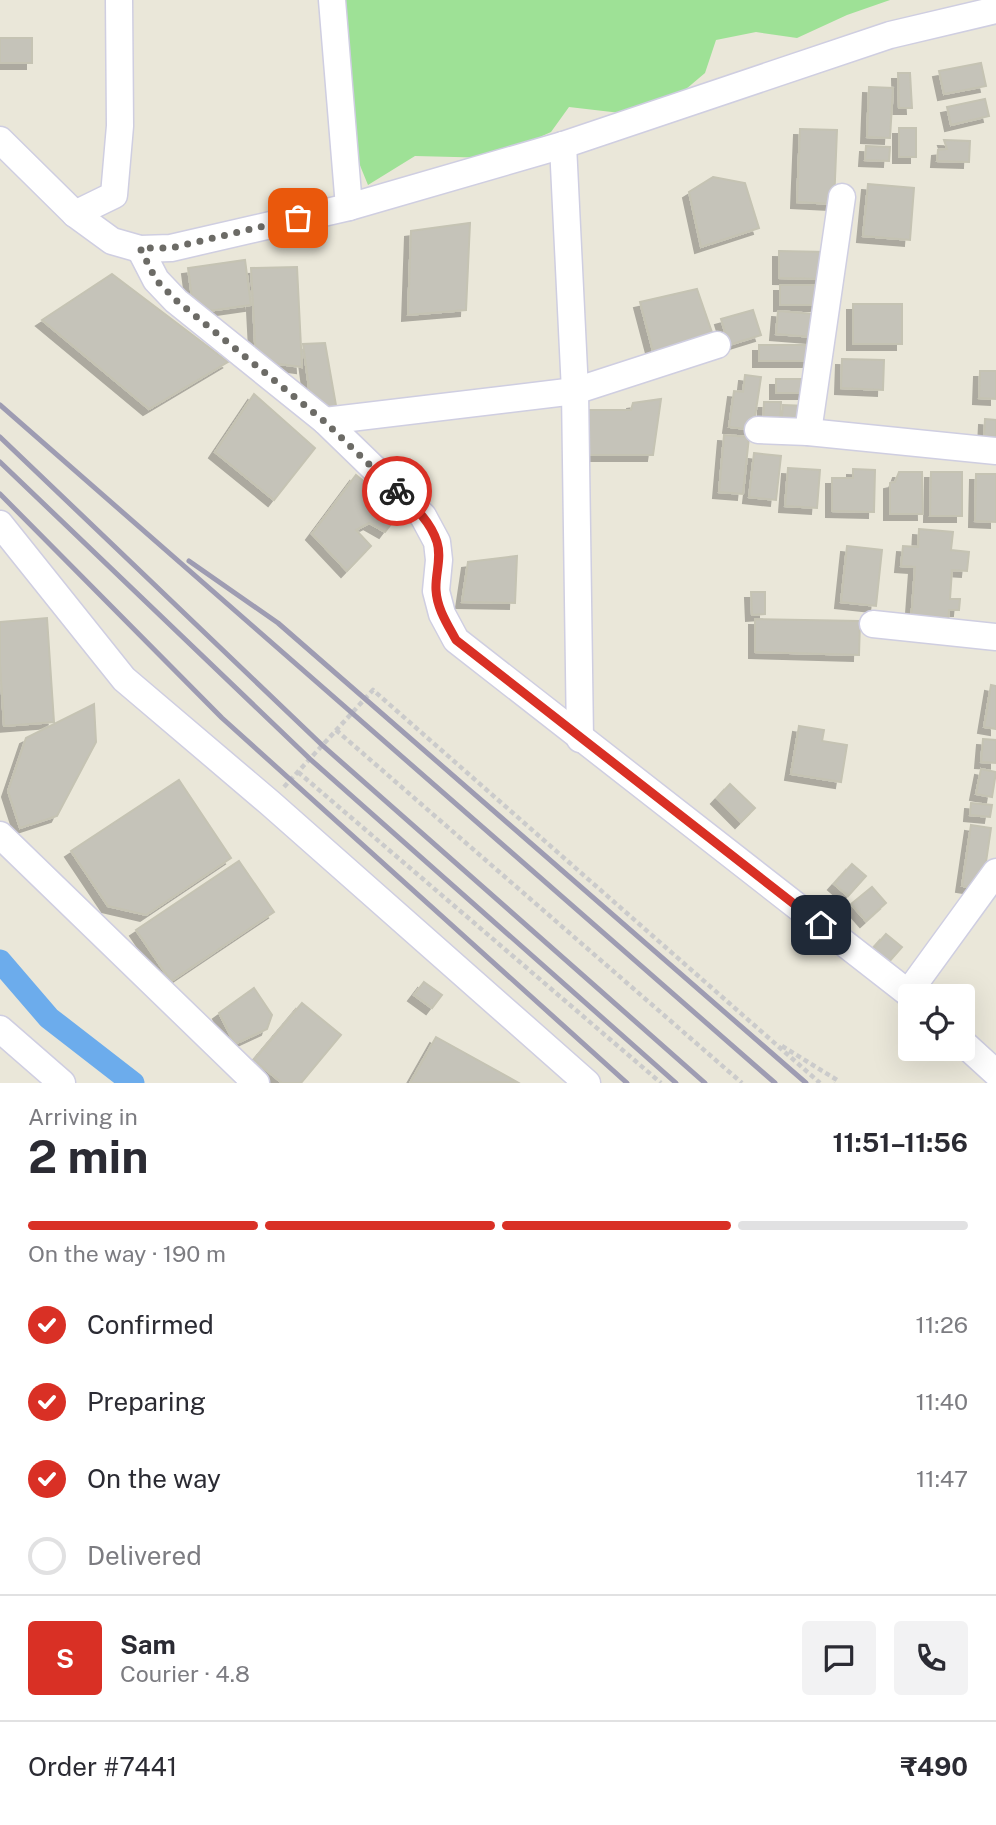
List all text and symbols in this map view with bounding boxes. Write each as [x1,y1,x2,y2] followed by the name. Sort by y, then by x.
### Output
[268,188,328,248] pin
[279,199,317,237] icon: bag
[362,456,432,526] courier
[378,472,416,510] icon: bike
[791,895,851,955] pin
[802,906,840,944] icon: home
[898,984,975,1061] map controls
[898,984,975,1061] button: locate
[28,1103,138,1130] text: Arriving in
[832,1127,968,1158] text: 11:51–11:56
[28,1129,148,1183] text: 2 min
[28,1240,226,1267] text: On the way · 190 m
[28,1306,66,1344] icon: check
[87,1309,214,1340] text: Confirmed
[916,1311,968,1338] text: 11:26
[28,1383,66,1421] icon: check
[87,1386,206,1417] text: Preparing
[916,1388,968,1415] text: 11:40
[28,1460,66,1498] icon: check
[87,1463,221,1494] text: On the way
[916,1465,968,1492] text: 11:47
[87,1540,202,1571] text: Delivered
[802,1621,876,1695] button: chat
[894,1621,968,1695] button: phone
[120,1629,176,1660] text: Sam
[56,1643,74,1674] text: S
[120,1660,250,1687] text: Courier · 4.8
[28,1751,177,1782] text: Order #7441
[900,1751,968,1782] text: ₹490

